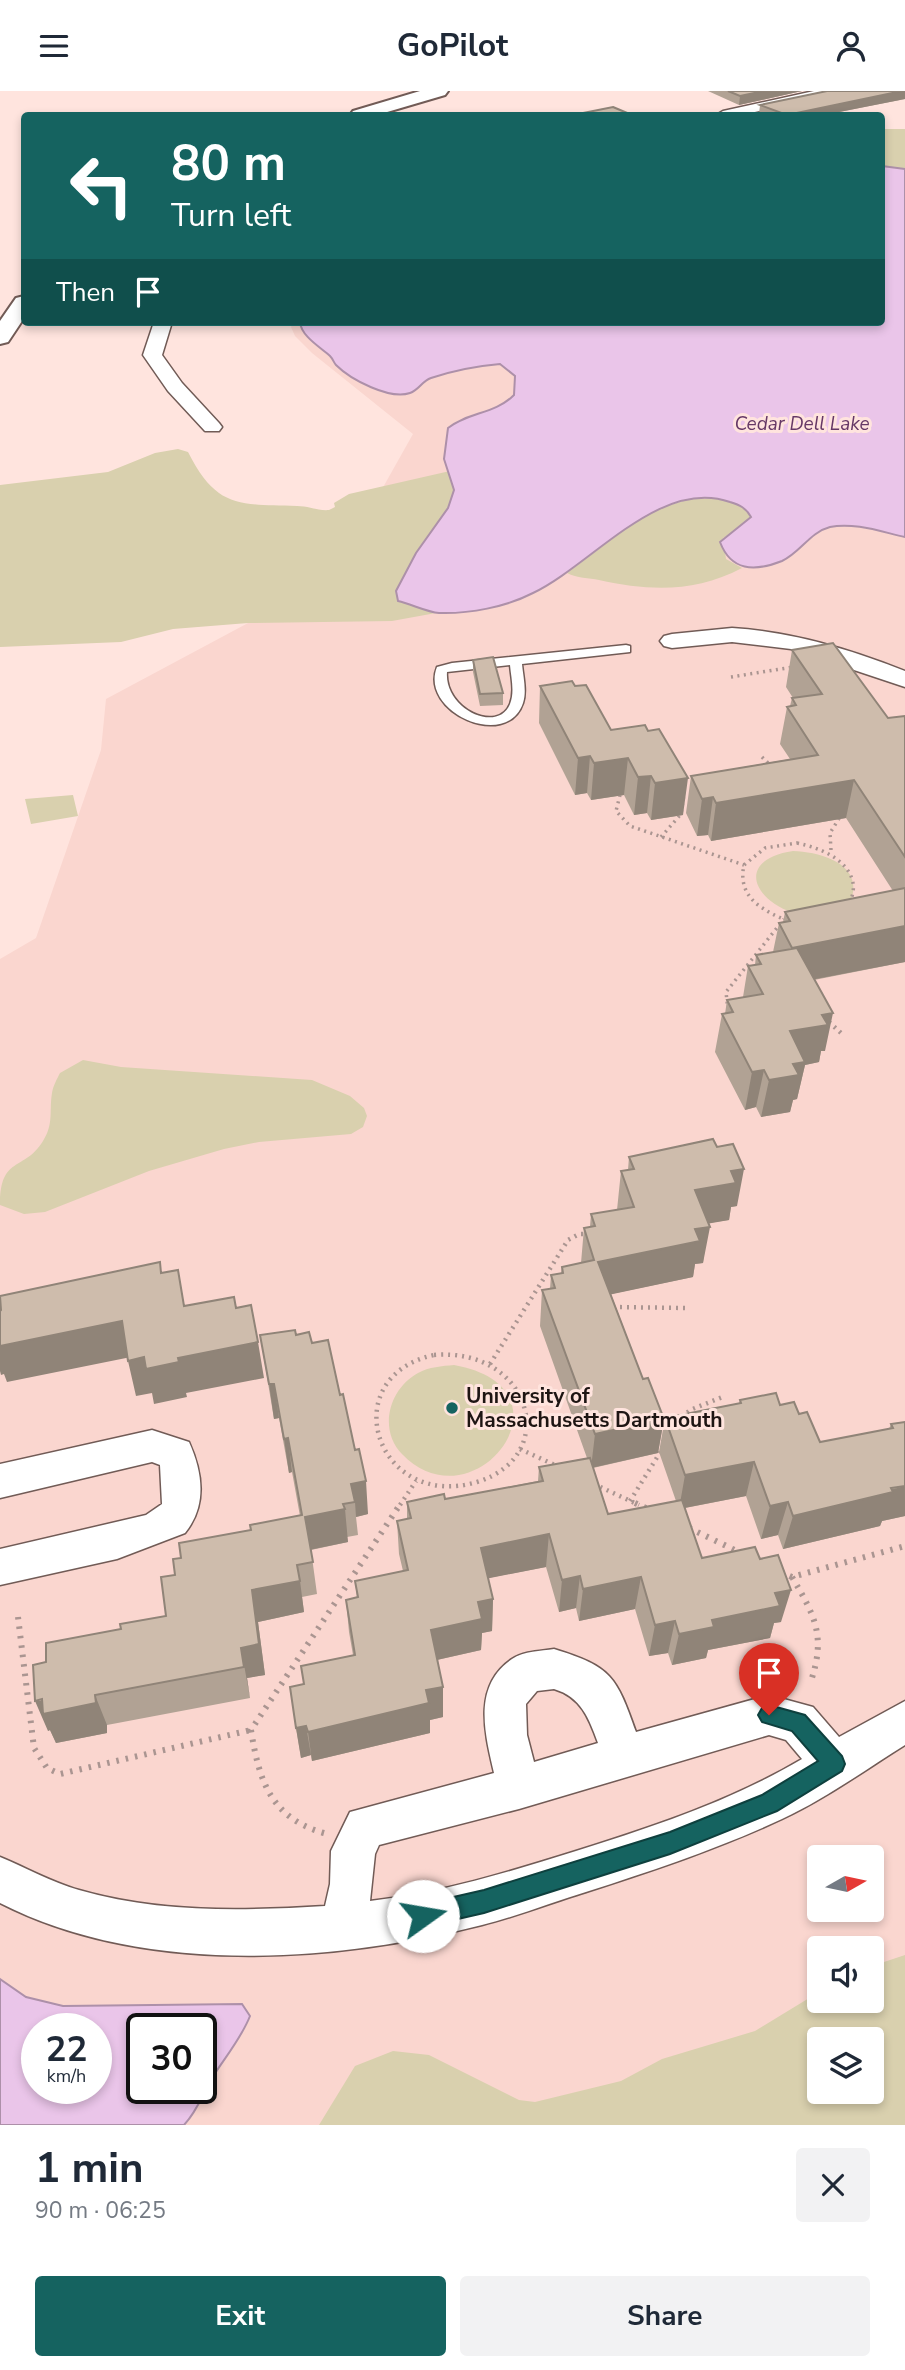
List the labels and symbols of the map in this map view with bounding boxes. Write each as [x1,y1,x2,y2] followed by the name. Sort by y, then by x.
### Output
[734,411,870,437] water label: Cedar Dell Lake
[466,1382,723,1434] place label: University of Massachusetts Dartmouth
[444,1400,460,1416] marker: University of Massachusetts Dartmouth
[739,1643,799,1715] pin
[807,1845,884,1921] north arrow
[386,1879,460,1953] position arrow
[126,2013,217,2104] speed limit sign: 30

